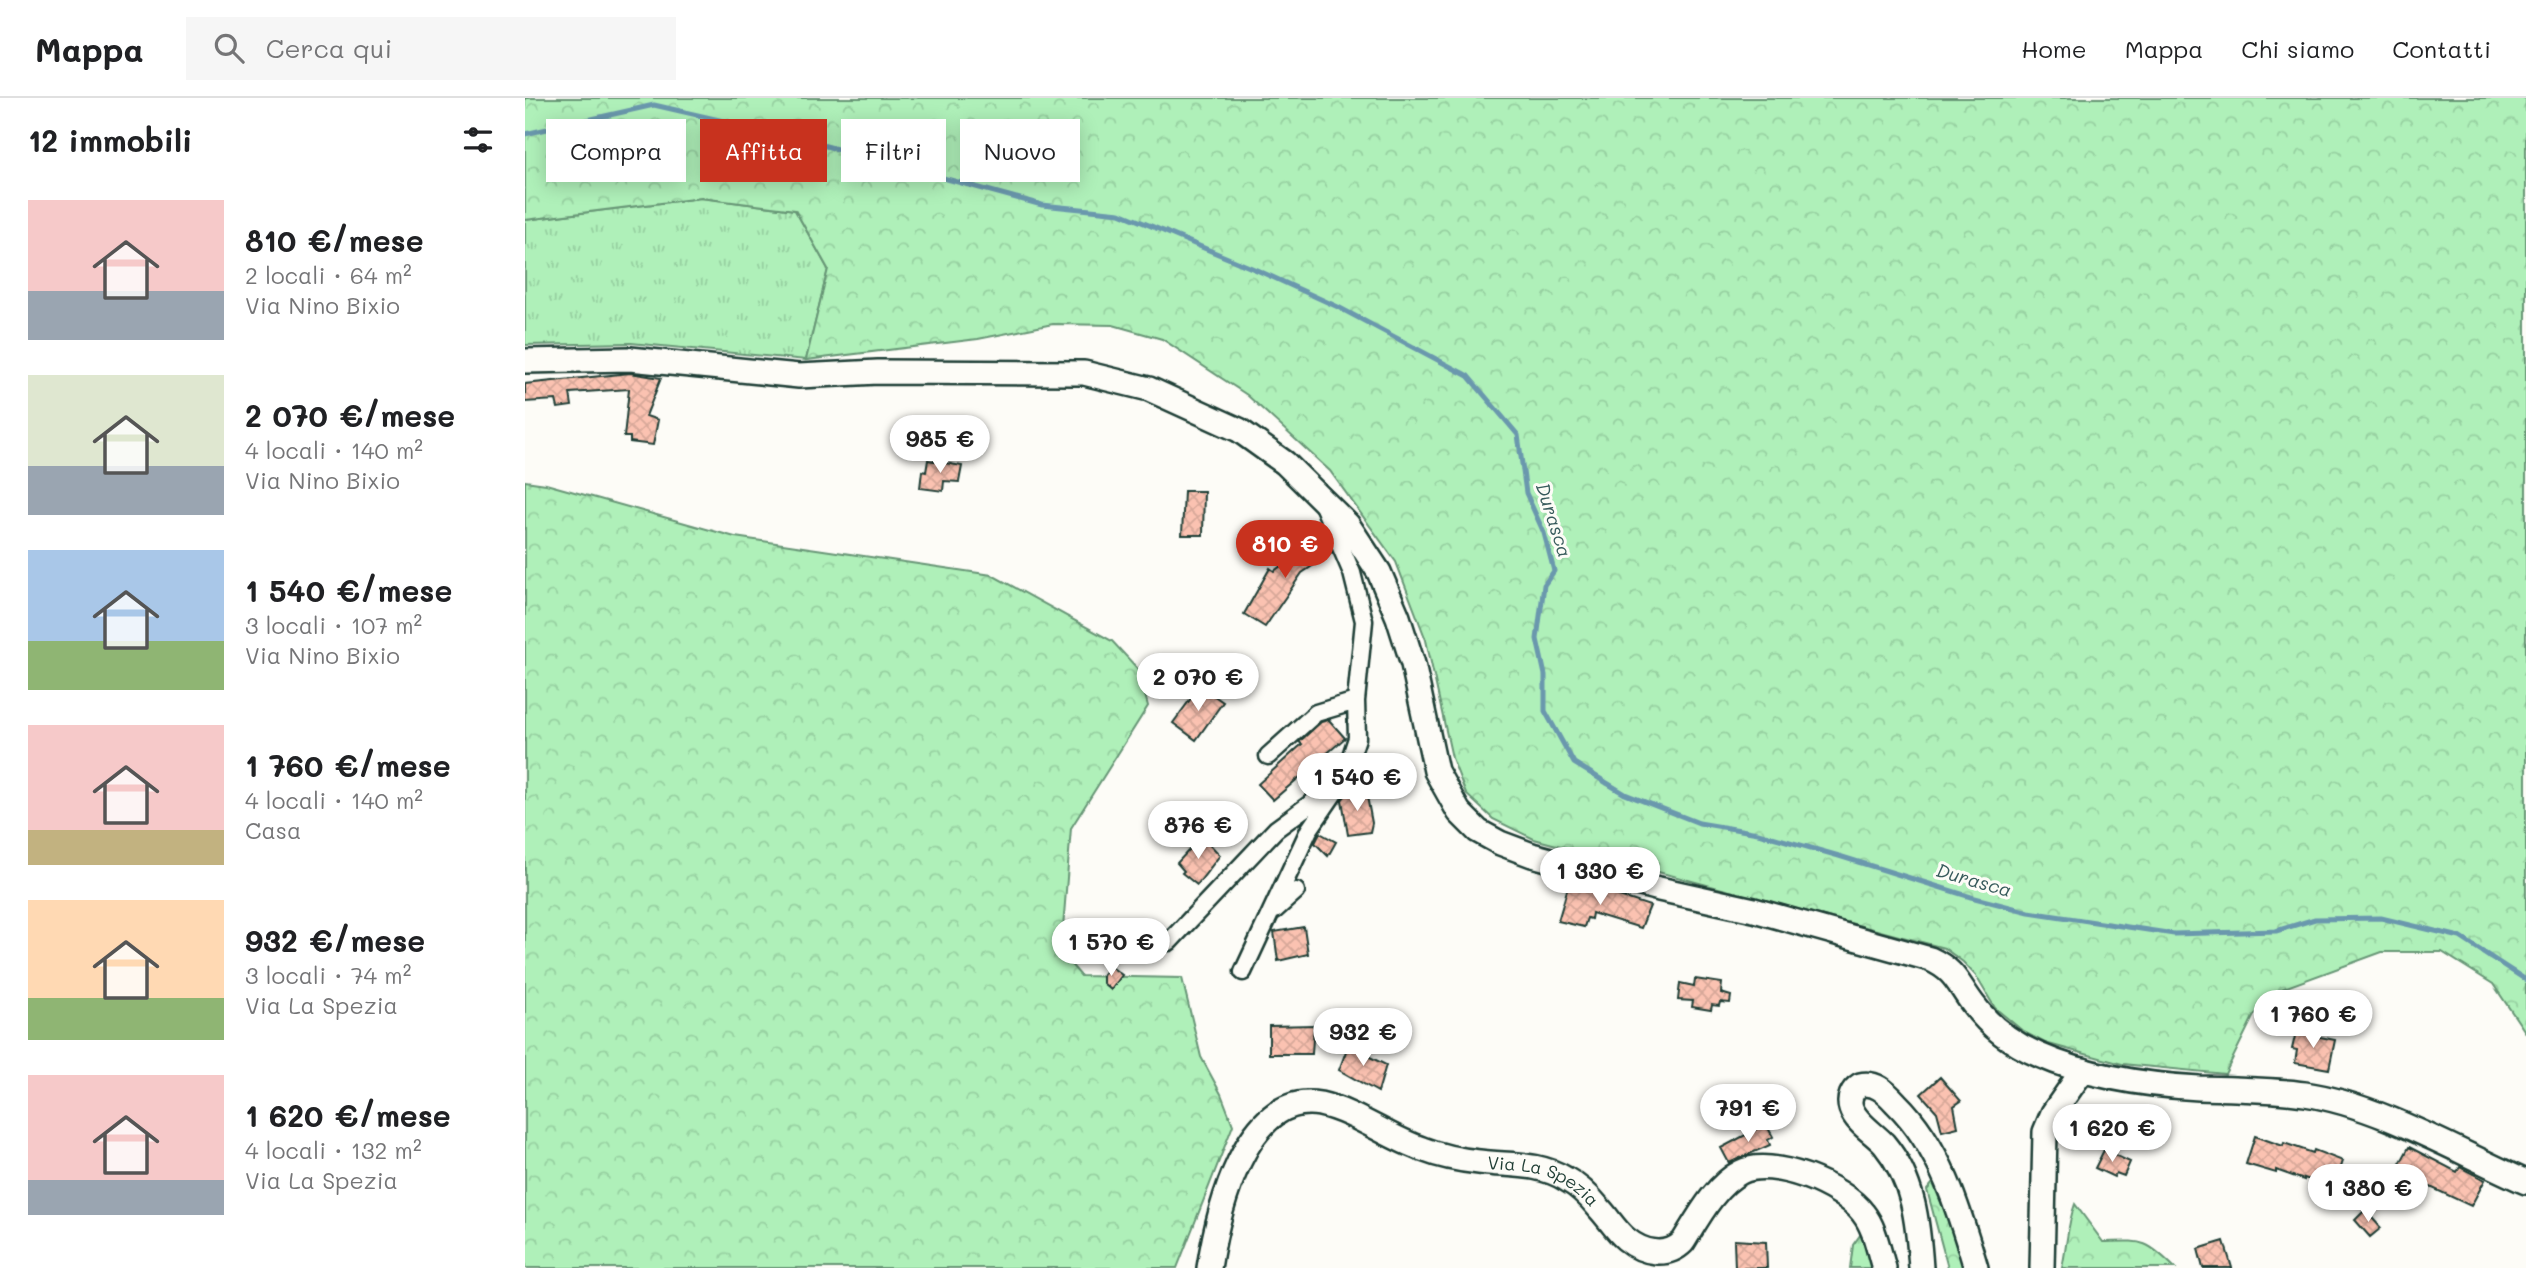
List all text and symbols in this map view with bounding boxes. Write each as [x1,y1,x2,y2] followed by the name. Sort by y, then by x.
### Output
[186,17,676,80] search box
[35,27,144,70] text: Mappa
[210,29,248,67] icon: search
[266,31,392,65] text: Cerca qui
[2021,33,2087,64] text: Home
[2125,33,2203,64] text: Mappa
[2241,33,2354,64] text: Chi siamo
[2392,33,2491,64] text: Contatti
[546,119,686,182] chip: Compra
[700,119,827,182] chip: Affitta
[841,119,946,182] chip: Filtri
[960,119,1080,182] chip: Nuovo
[28,120,192,160] text: 12 immobili
[459,121,497,159] icon: filters
[245,220,424,260] text: 810 €/mese
[84,228,168,312] icon: home
[245,260,412,290] text: 2 locali · 64 m²
[245,290,400,320] text: Via Nino Bixio
[245,395,455,435] text: 2 070 €/mese
[84,403,168,487] icon: home
[891,416,989,475] pin: 985 €
[906,423,974,453] text: 985 €
[245,435,423,465] text: 4 locali · 140 m²
[245,465,400,495] text: Via Nino Bixio
[1531,479,1578,560] water label: Durasca
[1236,520,1334,580] pin: 810 €
[1252,528,1318,558] text: 810 €
[245,570,452,610] text: 1 540 €/mese
[84,578,168,662] icon: home
[245,610,422,640] text: 3 locali · 107 m²
[245,640,400,670] text: Via Nino Bixio
[1133,654,1263,713] pin: 2 070 €
[1153,661,1243,691] text: 2 070 €
[245,745,451,785] text: 1 760 €/mese
[84,753,168,837] icon: home
[1292,754,1422,813] pin: 1 540 €
[1313,761,1401,791] text: 1 540 €
[245,785,423,815] text: 4 locali · 140 m²
[1149,802,1247,861] pin: 876 €
[1164,809,1232,839] text: 876 €
[245,815,301,845] text: Casa
[1535,848,1665,907] pin: 1 330 €
[1556,855,1644,885] text: 1 330 €
[1934,857,2015,902] water label: Durasca
[1046,918,1176,978] pin: 1 570 €
[245,920,425,960] text: 932 €/mese
[1068,926,1154,956] text: 1 570 €
[84,928,168,1012] icon: home
[245,960,411,990] text: 3 locali · 74 m²
[245,990,398,1020] text: Via La Spezia
[2248,990,2378,1050] pin: 1 760 €
[2270,998,2356,1028] text: 1 760 €
[1314,1009,1412,1068] pin: 932 €
[1329,1016,1397,1046] text: 932 €
[1699,1084,1797,1144] pin: 791 €
[1716,1092,1780,1122] text: 791 €
[245,1095,451,1135] text: 1 620 €/mese
[84,1103,168,1187] icon: home
[2047,1104,2177,1164] pin: 1 620 €
[2069,1112,2155,1142] text: 1 620 €
[245,1135,422,1165] text: 4 locali · 132 m²
[1487,1150,1605,1211] street label: Via La Spezia
[2303,1164,2433,1224] pin: 1 380 €
[245,1165,398,1195] text: Via La Spezia
[2324,1172,2412,1202] text: 1 380 €

